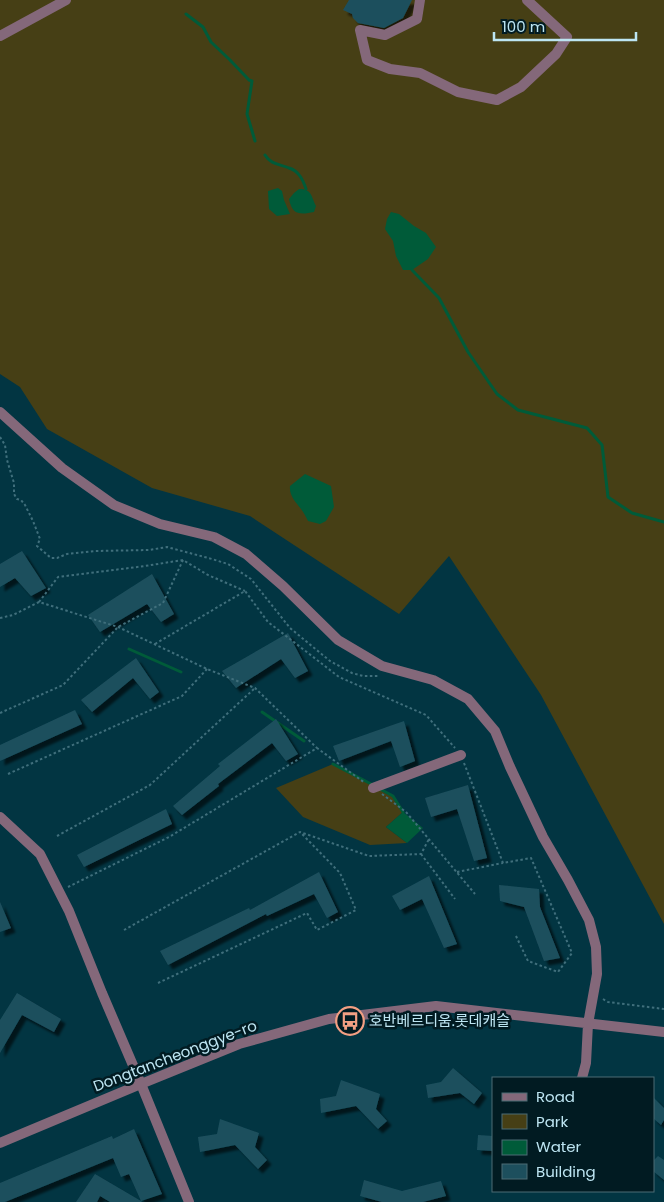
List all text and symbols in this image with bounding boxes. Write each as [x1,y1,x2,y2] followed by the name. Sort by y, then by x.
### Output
[494,10,636,42] scale bar
[502,16,545,37] text: 100 m
[335,1006,365,1036] bus stop icon: 호반베르디움.롯데캐슬
[369,1010,510,1031] place label: 호반베르디움.롯데캐슬
[90,1015,260,1096] street label: Dongtancheonggye-ro
[492,1077,654,1192] legend
[536,1086,575,1107] text: Road
[536,1111,568,1132] text: Park
[536,1136,582,1157] text: Water
[536,1161,596,1182] text: Building

